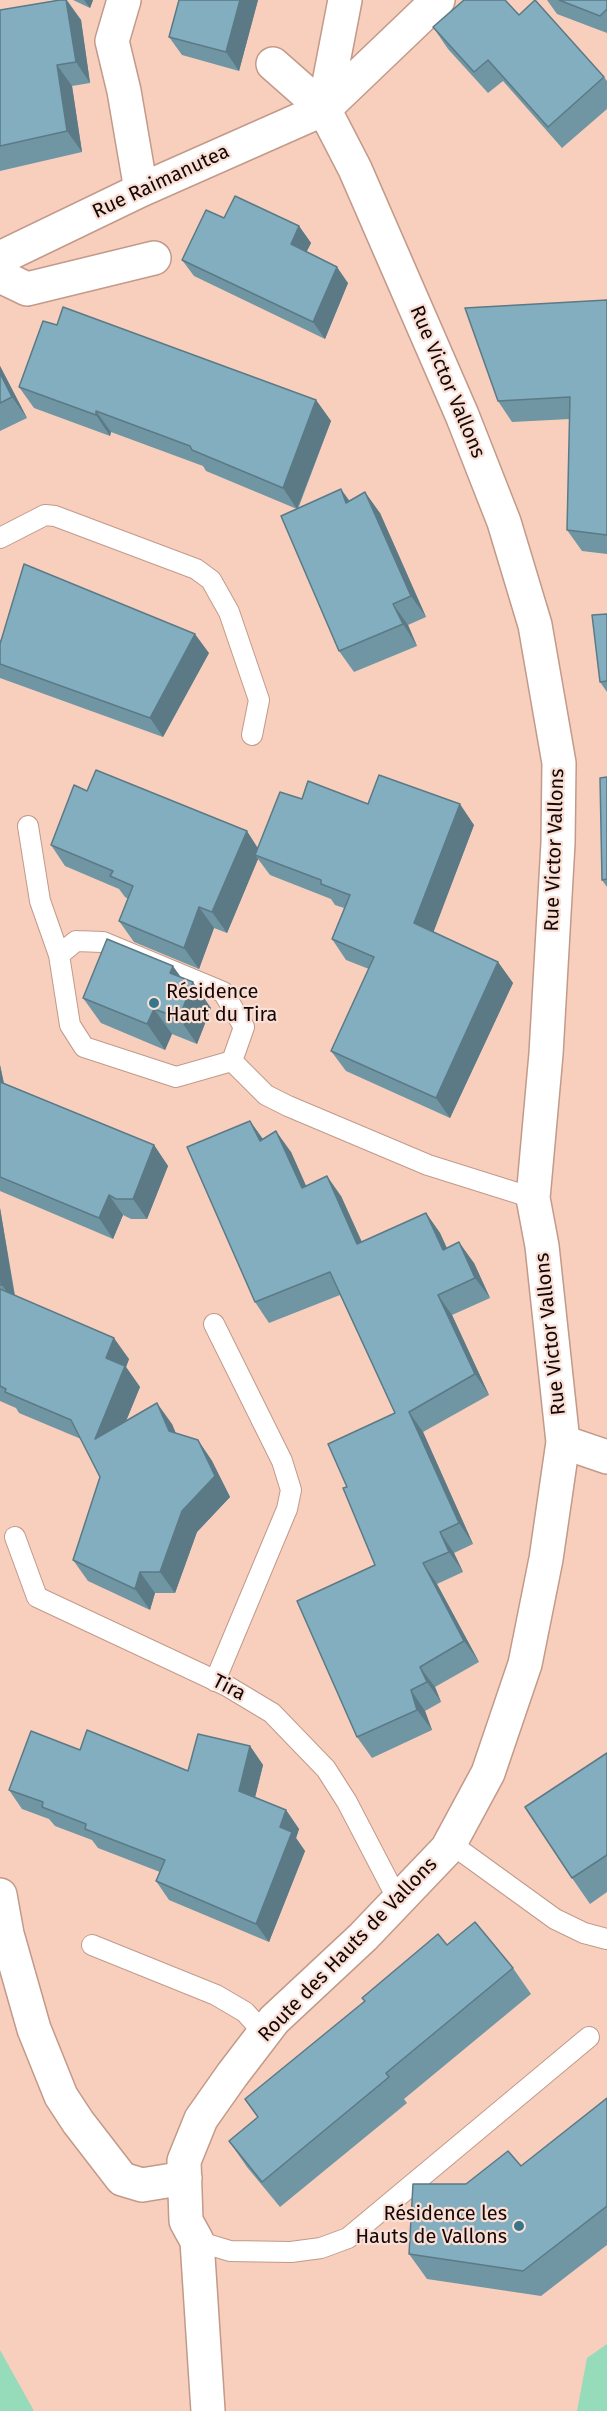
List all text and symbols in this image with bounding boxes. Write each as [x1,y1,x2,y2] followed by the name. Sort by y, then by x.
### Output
[89,140,233,224] street label: Rue Raimanutea
[404,302,490,462] street label: Rue Victor Vallons
[540,768,570,932] street label: Rue Victor Vallons
[166,980,277,1027] place label: Résidence Haut du Tira
[147,996,161,1010] marker: Résidence Haut du Tira
[531,1252,571,1416] street label: Rue Victor Vallons
[208,1670,250,1706] street label: Tira
[253,1853,443,2047] street label: Route des Hauts de Vallons
[356,2202,507,2249] place label: Résidence les Hauts de Vallons
[512,2219,526,2233] marker: Résidence les Hauts de Vallons

